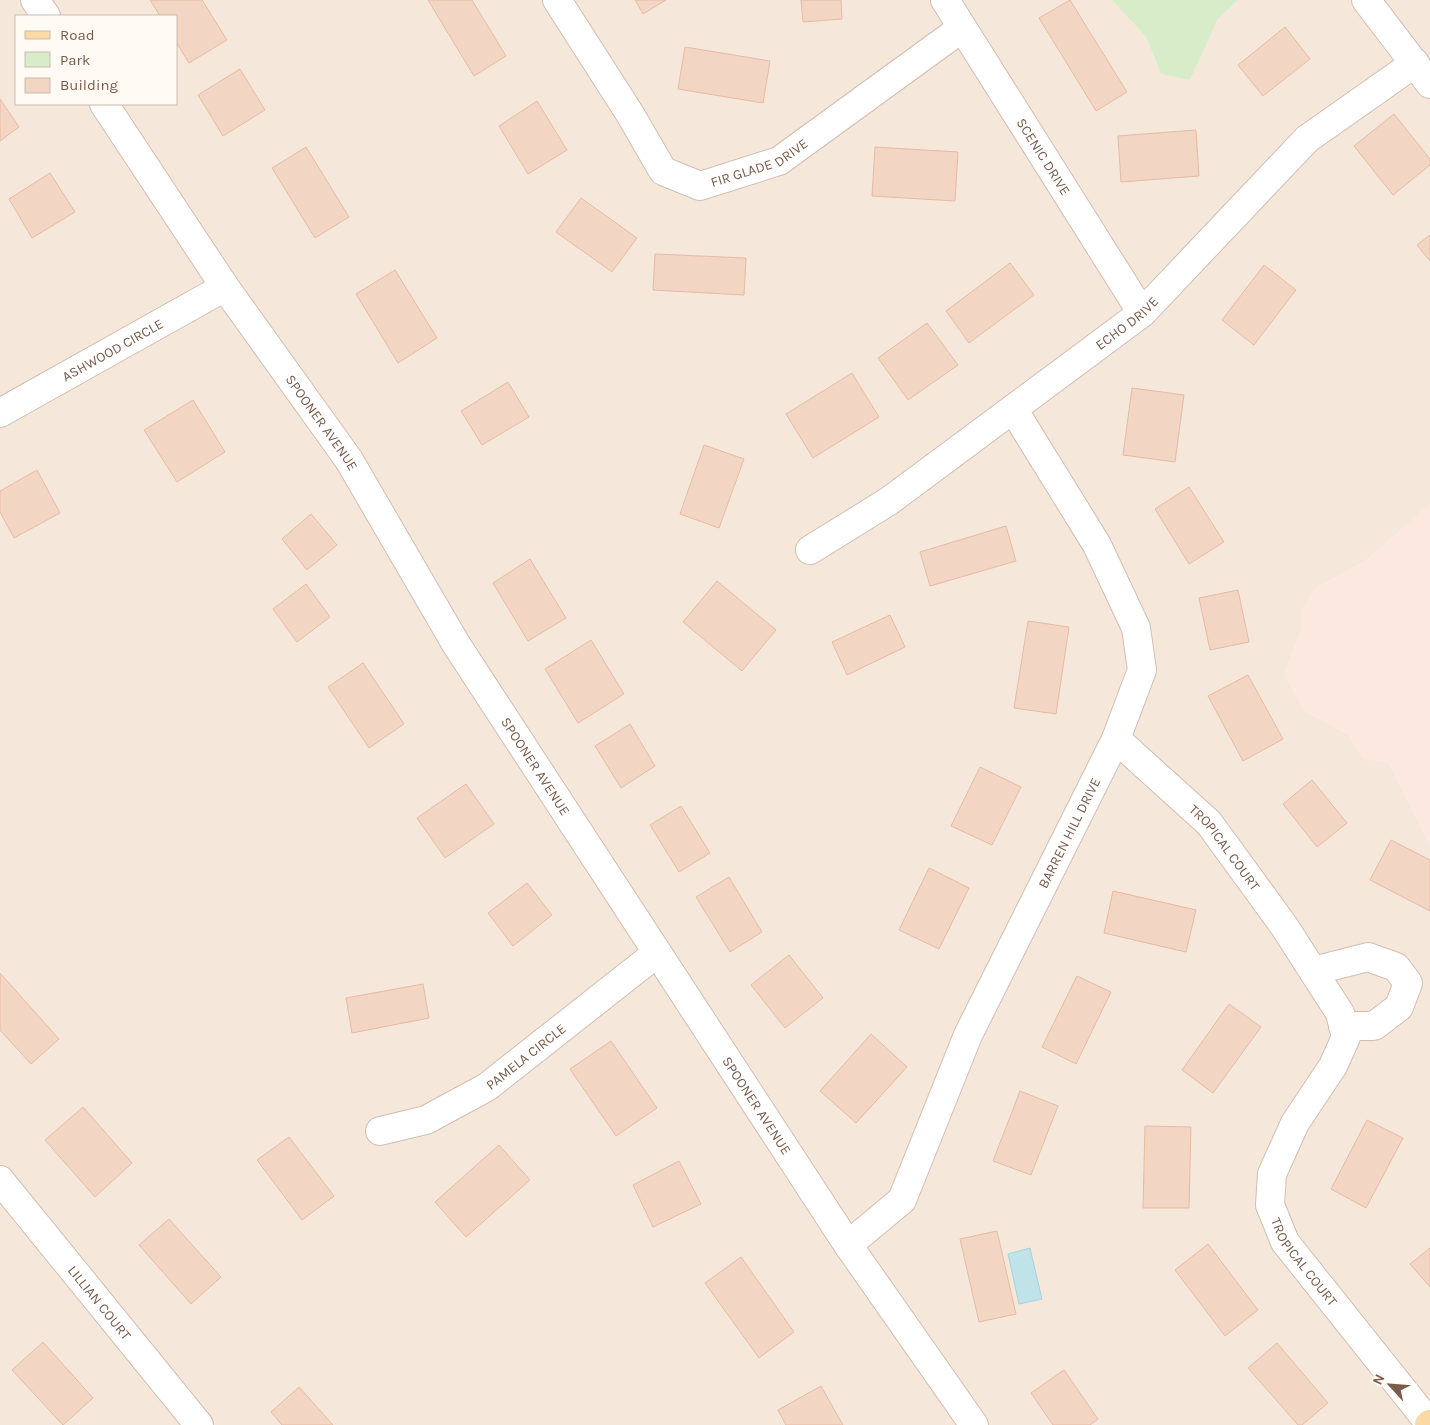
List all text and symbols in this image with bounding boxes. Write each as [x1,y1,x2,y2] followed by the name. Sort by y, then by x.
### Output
[15,15,178,105] legend
[60,26,95,44] text: Road
[60,51,90,69] text: Park
[60,76,118,94] text: Building
[1013,115,1074,199] street label: SCENIC DRIVE
[709,135,811,191] street label: FIR GLADE DRIVE
[1092,293,1162,354] street label: ECHO DRIVE
[59,315,166,385] street label: ASHWOOD CIRCLE
[282,372,361,474] street label: SPOONER AVENUE
[497,714,573,819] street label: SPOONER AVENUE
[1035,775,1104,891] street label: BARREN HILL DRIVE
[1185,801,1263,894] street label: TROPICAL COURT
[483,1020,569,1094] street label: PAMELA CIRCLE
[718,1053,795,1158] street label: SPOONER AVENUE
[1267,1215,1341,1310] street label: TROPICAL COURT
[64,1262,134,1344] street label: LILLIAN COURT
[1365,1360,1415,1410] north arrow
[1369,1371,1389,1388] text: N

